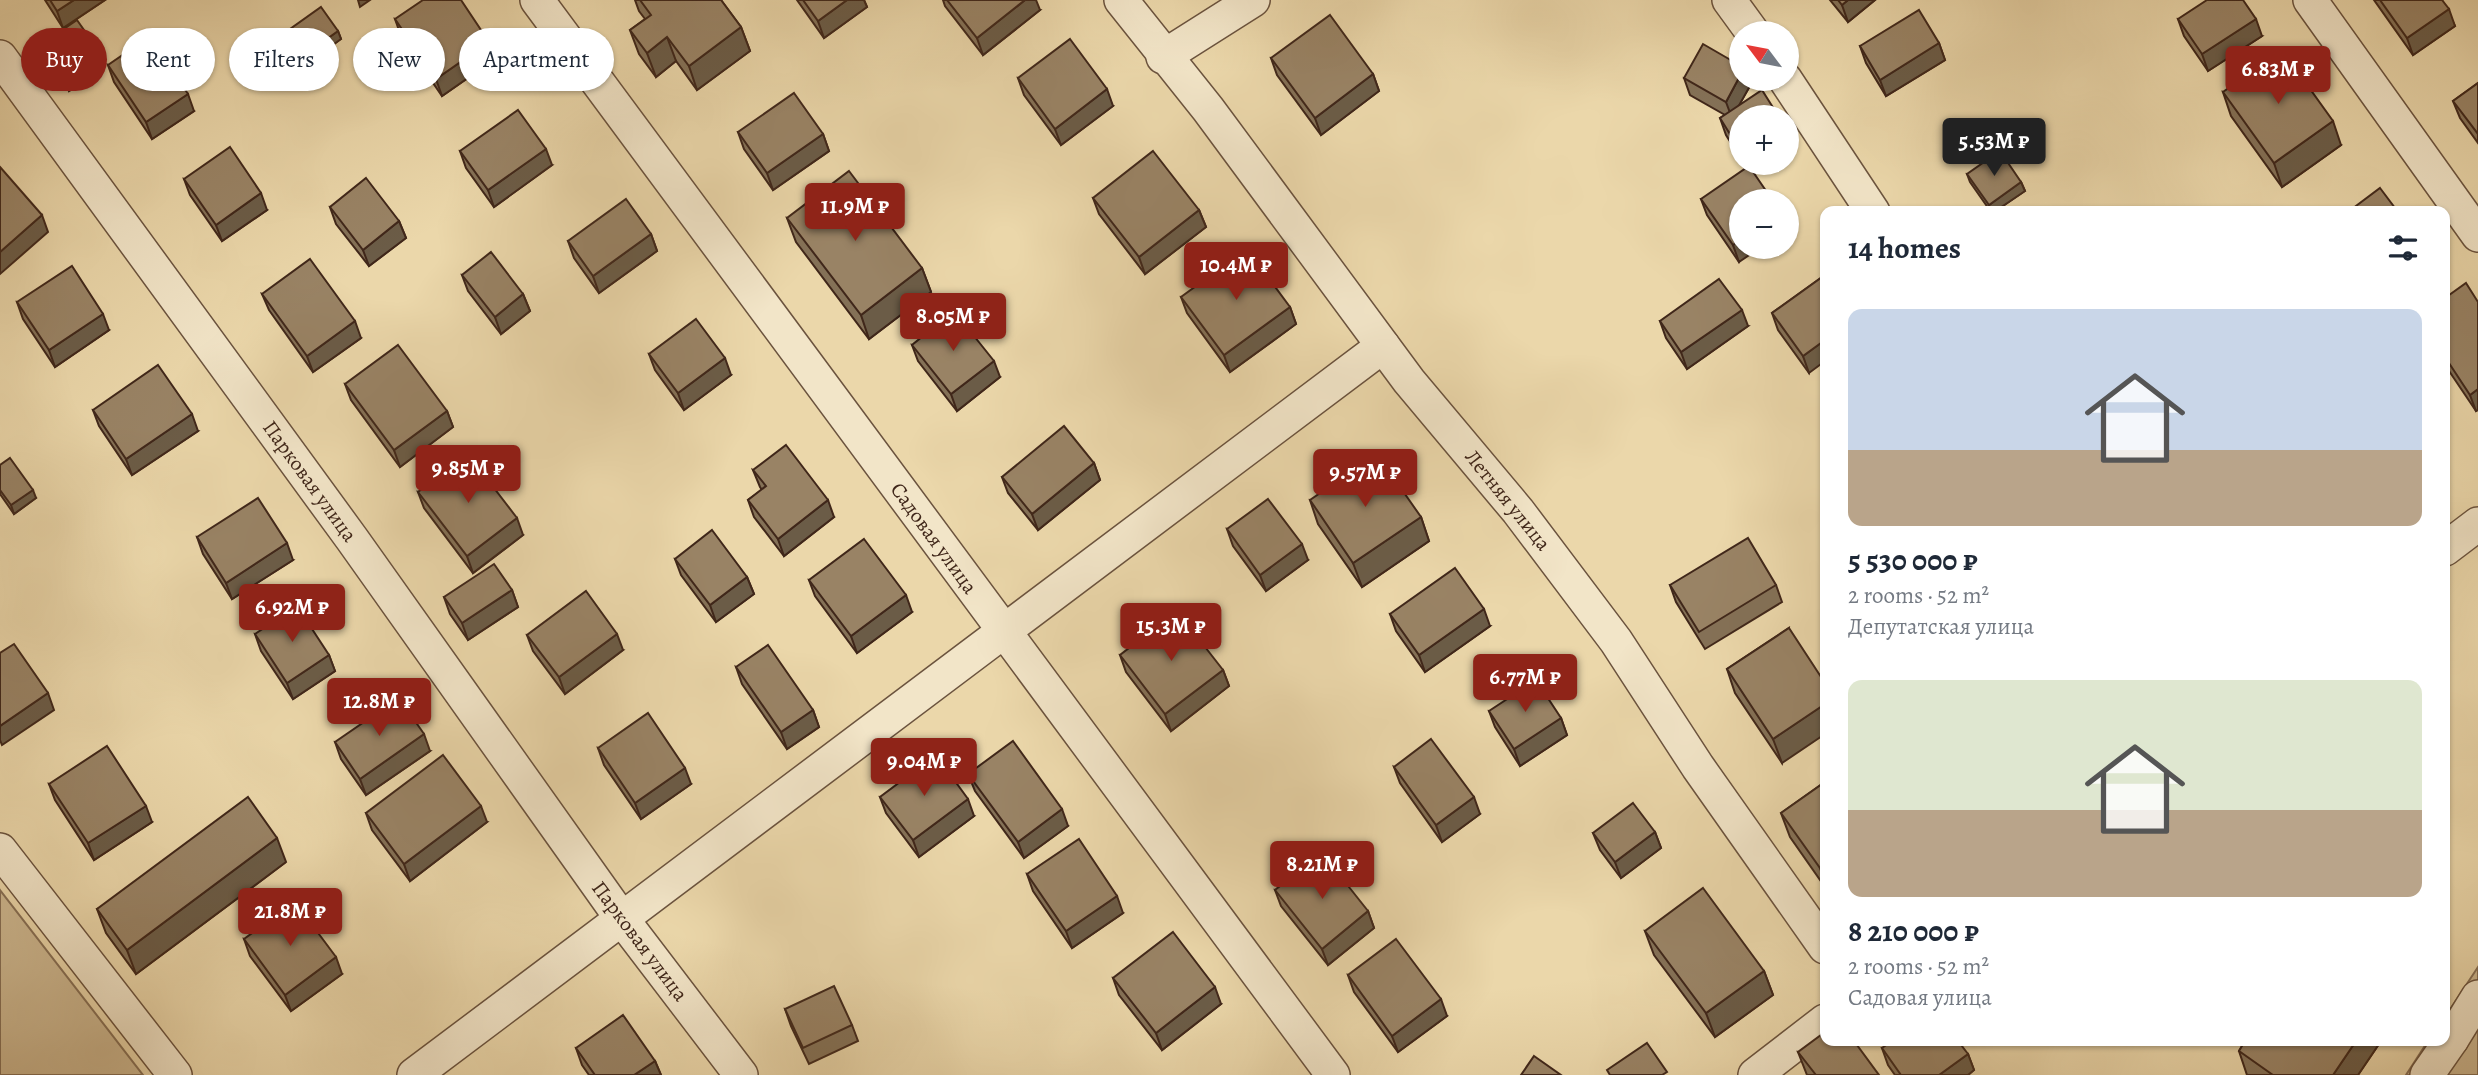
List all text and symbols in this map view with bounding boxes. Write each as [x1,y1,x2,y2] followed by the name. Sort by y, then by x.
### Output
[1729,21,1799,91] north arrow
[1729,21,1799,259] map controls
[21,28,107,91] chip: Buy
[121,28,215,91] chip: Rent
[229,28,339,91] chip: Filters
[353,28,445,91] chip: New
[459,28,614,91] chip: Apartment
[2213,46,2343,106] pin: 6.83M ₽
[2241,53,2315,84] text: 6.83M ₽
[1729,105,1799,175] button: +
[1929,118,2059,178] pin: 5.53M ₽
[1959,125,2029,156] text: 5.53M ₽
[790,184,920,243] pin: 11.9M ₽
[1729,189,1799,259] button: −
[821,190,889,221] text: 11.9M ₽
[1848,228,1961,268] text: 14 homes
[2384,229,2422,267] icon: filters
[1171,243,1301,302] pin: 10.4M ₽
[1200,249,1272,280] text: 10.4M ₽
[888,294,1018,353] pin: 8.05M ₽
[916,300,990,331] text: 8.05M ₽
[2072,355,2198,481] icon: home
[256,415,364,548] street label: Парковая улица
[1459,444,1558,557] street label: Летняя улица
[403,446,533,505] pin: 9.85M ₽
[1300,449,1430,509] pin: 9.57M ₽
[432,452,504,483] text: 9.85M ₽
[1329,456,1401,487] text: 9.57M ₽
[884,477,984,600] street label: Садовая улица
[1848,540,1978,580] text: 5 530 000 ₽
[1848,580,1989,611] text: 2 rooms · 52 m²
[227,584,357,644] pin: 6.92M ₽
[255,591,329,622] text: 6.92M ₽
[1106,604,1236,663] pin: 15.3M ₽
[1136,610,1206,641] text: 15.3M ₽
[1848,611,2034,642] text: Депутатская улица
[1460,654,1590,714] pin: 6.77M ₽
[1489,661,1561,692] text: 6.77M ₽
[314,678,444,738] pin: 12.8M ₽
[343,685,415,716] text: 12.8M ₽
[2072,726,2198,852] icon: home
[859,738,989,798] pin: 9.04M ₽
[887,745,961,776] text: 9.04M ₽
[1257,842,1387,901] pin: 8.21M ₽
[1286,848,1358,879] text: 8.21M ₽
[586,875,695,1007] street label: Парковая улица
[225,888,355,948] pin: 21.8M ₽
[254,895,326,926] text: 21.8M ₽
[1848,911,1979,951] text: 8 210 000 ₽
[1848,951,1989,982] text: 2 rooms · 52 m²
[1848,982,1992,1013] text: Садовая улица

